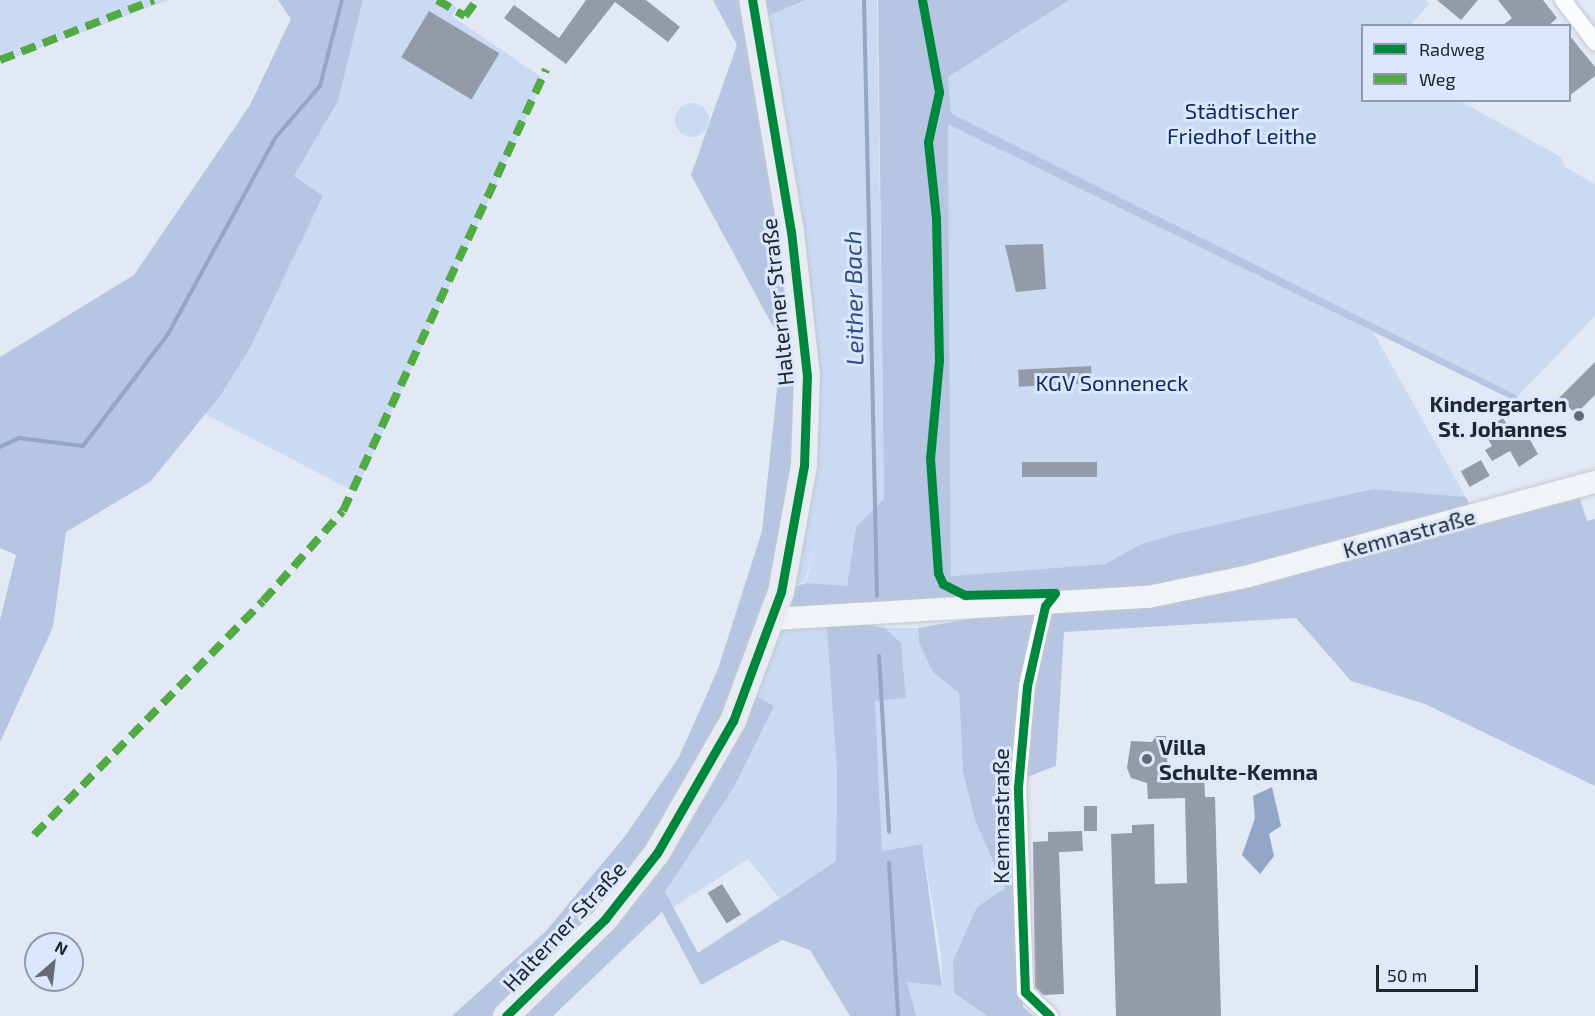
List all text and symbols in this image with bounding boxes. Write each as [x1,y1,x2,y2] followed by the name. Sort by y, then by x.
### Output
[1361,24,1571,102] legend
[1419,38,1485,60] text: Radweg
[1419,68,1455,90] text: Weg
[1167,97,1317,148] park label: Städtischer Friedhof Leithe
[755,217,799,387] street label: Halterner Straße
[837,230,869,366] water label: Leither Bach
[1035,370,1189,396] park label: KGV Sonneneck
[1430,390,1567,442] place label: Kindergarten St. Johannes
[1572,409,1586,423] marker: Kindergarten St. Johannes
[1340,503,1478,563] street label: Kemnastraße
[1159,733,1318,784] place label: Villa Schulte-Kemna
[988,748,1014,884] street label: Kemnastraße
[1140,752,1154,766] marker: Villa Schulte-Kemna
[497,855,631,997] street label: Halterner Straße
[24,932,84,992] north arrow
[52,936,71,959] text: N
[1379,953,1481,991] scale bar
[1387,964,1427,986] text: 50 m

